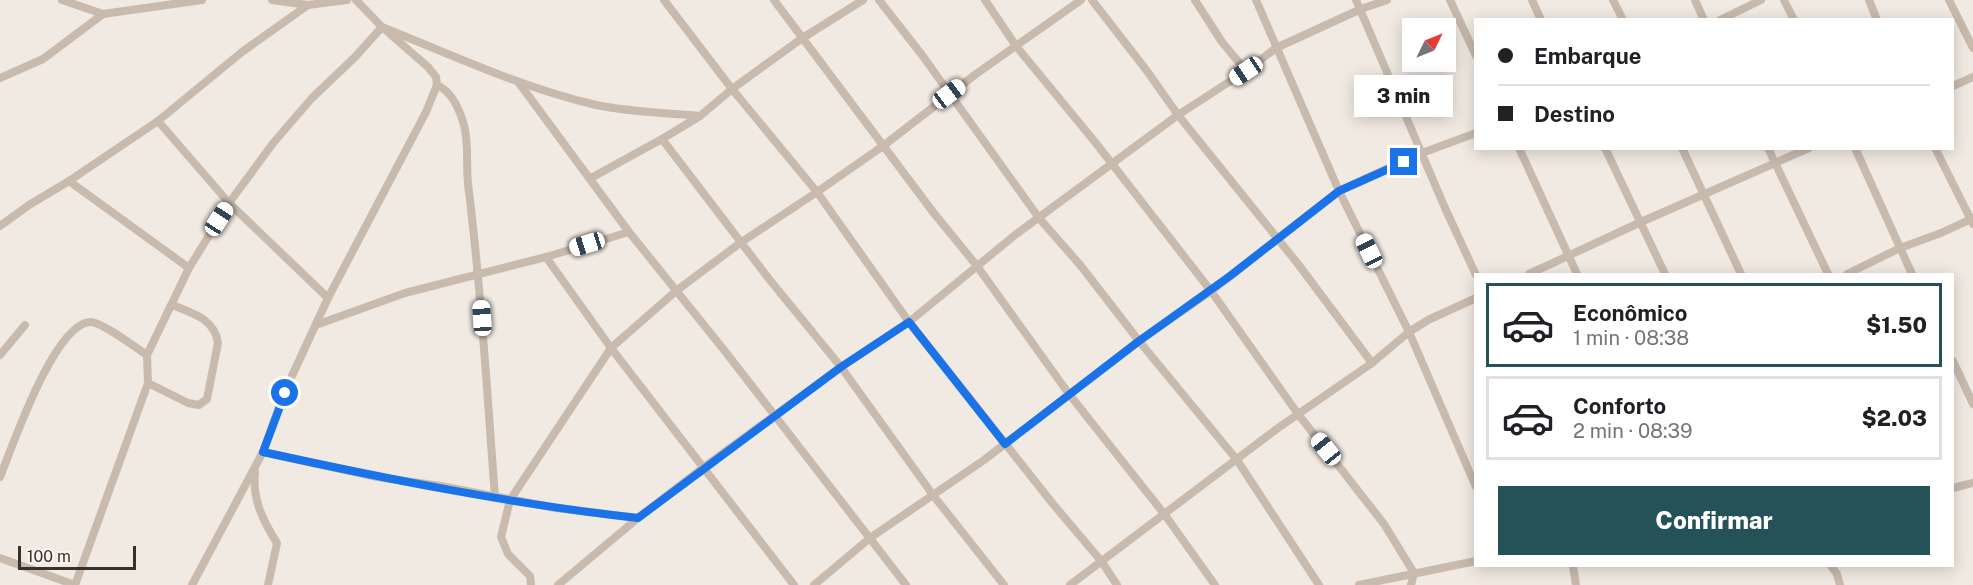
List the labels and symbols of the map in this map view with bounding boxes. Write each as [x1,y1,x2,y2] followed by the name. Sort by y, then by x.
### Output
[1402,18,1456,72] north arrow
[1226,53,1266,89] car
[1354,75,1454,117] callout: 3 min
[929,76,969,112] car
[1390,148,1417,175] route end
[202,199,236,239] car
[567,230,607,258] car
[1353,231,1385,271] car
[472,299,492,337] car
[271,379,298,406] route start
[1308,429,1344,469] car
[18,543,136,570] scale bar

